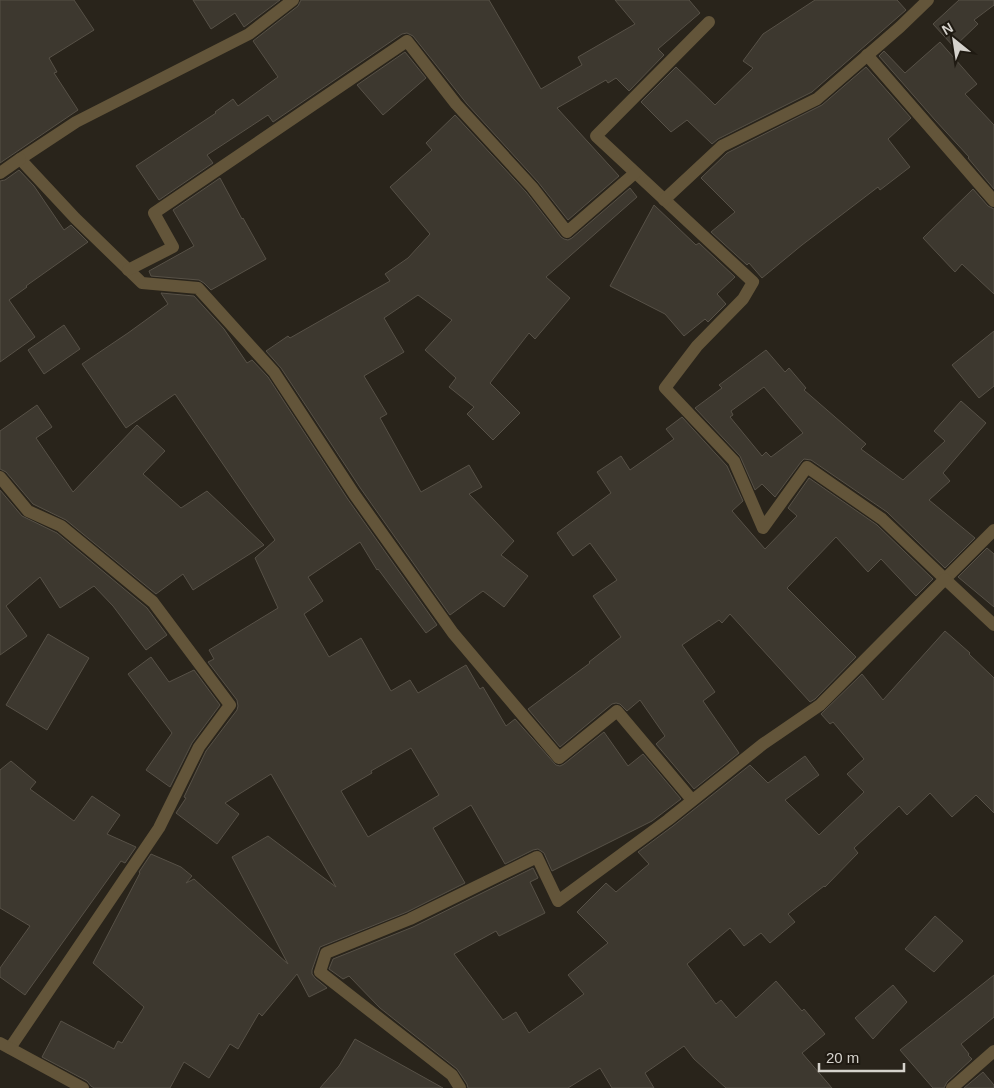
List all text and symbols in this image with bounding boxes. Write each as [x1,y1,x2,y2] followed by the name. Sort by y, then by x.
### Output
[929,15,979,65] north arrow
[939,19,956,38] text: N
[819,1040,904,1072] scale bar
[826,1049,859,1066] text: 20 m

